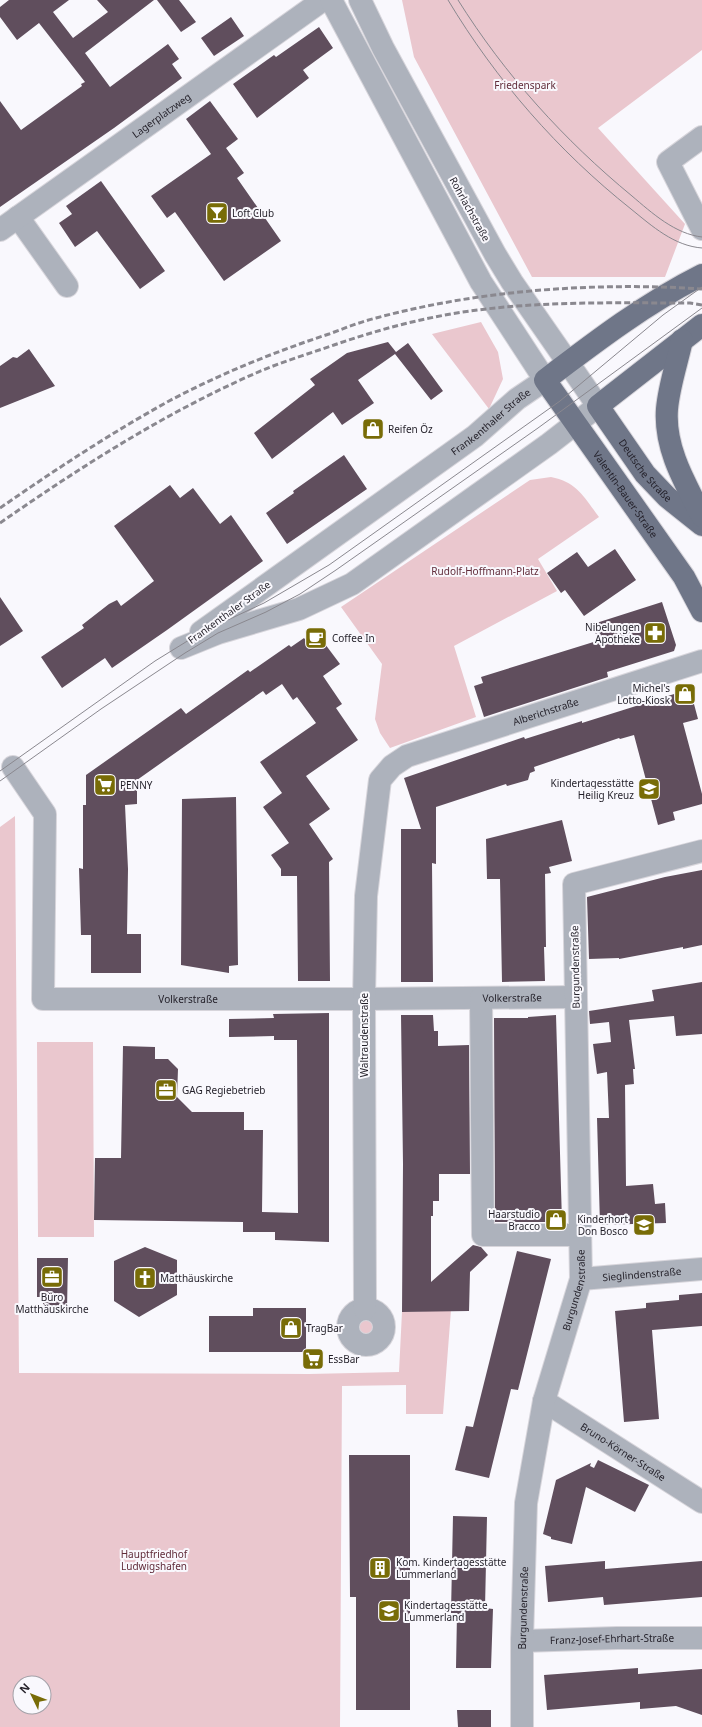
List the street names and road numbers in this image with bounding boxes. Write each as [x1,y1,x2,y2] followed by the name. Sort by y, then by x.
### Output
[129,89,194,141] street label: Lagerplatzweg
[447,174,494,244] street label: Rohrlachstraße
[448,385,533,458] street label: Frankenthaler Straße
[616,436,675,505] street label: Deutsche Straße
[590,448,661,541] street label: Valentin-Bauer-Straße
[185,577,273,647] street label: Frankenthaler Straße
[511,694,581,729] street label: Alberichstraße
[567,925,583,1009] street label: Burgundenstraße
[482,990,542,1005] street label: Volkerstraße
[158,992,218,1006] street label: Volkerstraße
[357,992,371,1077] street label: Waltraudenstraße
[559,1249,588,1332] street label: Burgundenstraße
[602,1264,682,1284] street label: Sieglindenstraße
[578,1419,669,1484] street label: Bruno-Körner-Straße
[515,1566,531,1650] street label: Burgundenstraße
[550,1631,674,1647] street label: Franz-Josef-Ehrhart-Straße

